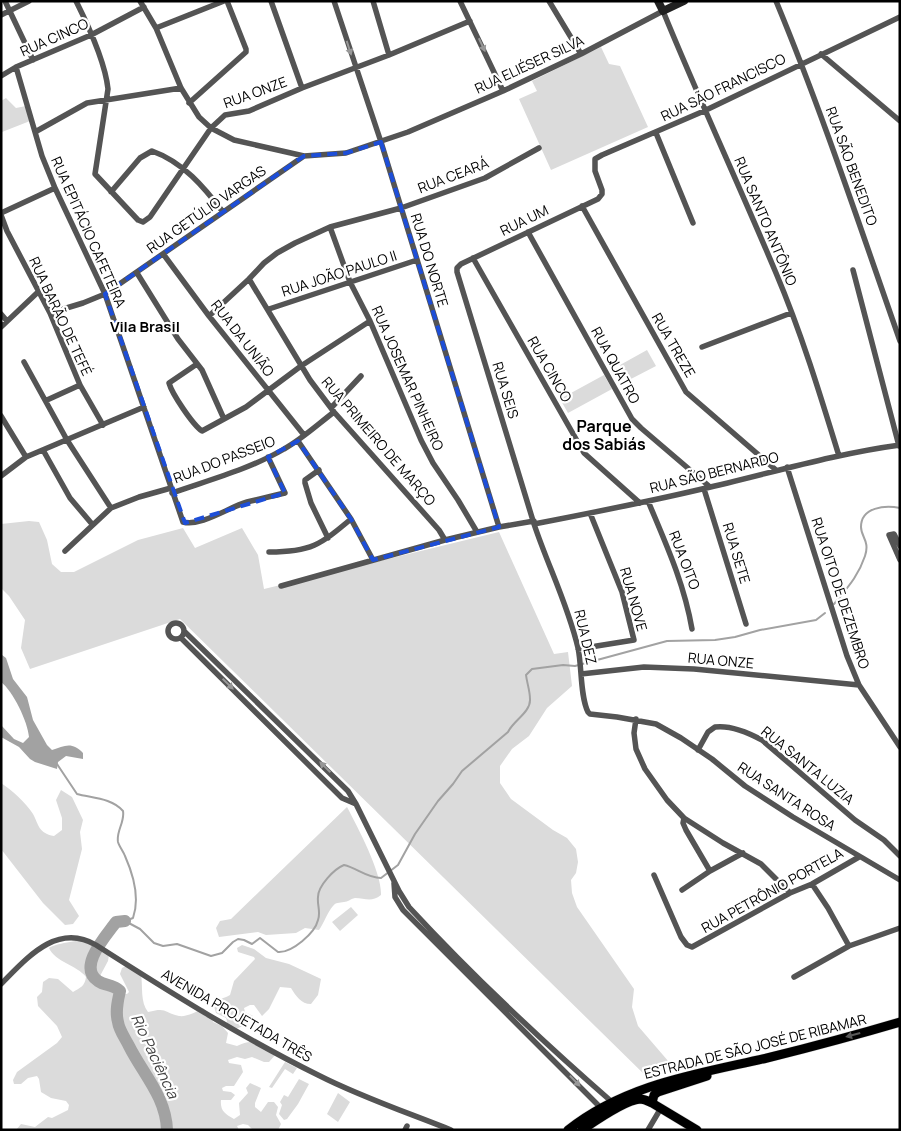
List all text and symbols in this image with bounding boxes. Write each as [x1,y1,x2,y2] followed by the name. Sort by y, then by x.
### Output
[17,13,91,61] street label: RUA CINCO
[471,30,587,98] street label: RUA ELIÉSER SILVA
[478,38,486,52] one-way arrow
[346,40,354,55] one-way arrow
[658,49,788,125] street label: RUA SÃO FRANCISCO
[221,72,289,112] street label: RUA ONZE
[822,104,882,228] street label: RUA SÃO BENEDITO
[47,153,131,311] street label: RUA EPITÁCIO CAFETEIRA
[415,153,491,197] street label: RUA CEARÁ
[730,154,802,288] street label: RUA SANTO ANTÔNIO
[143,161,270,257] street label: RUA GETÚLIO VARGAS
[497,200,551,240] street label: RUA UM
[407,211,453,309] street label: RUA DO NORTE
[279,245,399,301] street label: RUA JOÃO PAULO II
[25,253,97,379] street label: RUA BARÃO DE TEFÉ
[207,296,279,380] street label: RUA DA UNIÃO
[367,303,449,453] street label: RUA JOSEMAR PINHEIRO
[648,309,700,381] street label: RUA TREZE
[110,316,180,337] district label: Vila Brasil
[587,323,645,407] street label: RUA QUATRO
[524,333,576,405] street label: RUA CINCO
[488,359,524,421] street label: RUA SEIS
[318,372,440,510] street label: RUA PRIMEIRO DE MARÇO
[562,415,646,455] district label: Parque dos Sabiás
[170,431,278,487] street label: RUA DO PASSEIO
[648,447,780,497] street label: RUA SÃO BERNARDO
[808,515,874,671] street label: RUA OITO DE DEZEMBRO
[719,520,755,586] street label: RUA SETE
[665,528,705,592] street label: RUA OITO
[616,565,652,633] street label: RUA NOVE
[570,608,602,666] street label: RUA DEZ
[687,648,755,672] street label: RUA ONZE
[222,678,234,690] one-way arrow
[758,722,859,808] street label: RUA SANTA LUZIA
[734,757,840,835] street label: RUA SANTA ROSA
[319,761,331,773] one-way arrow
[698,843,846,937] street label: RUA PETRÔNIO PORTELA
[158,964,316,1066] street label: AVENIDA PROJETADA TRÊS
[642,1009,868,1083] street label: ESTRADA DE SÃO JOSÉ DE RIBAMAR
[126,1010,184,1102] water label: Rio Paciência
[845,1031,860,1039] one-way arrow
[569,1075,581,1087] one-way arrow

